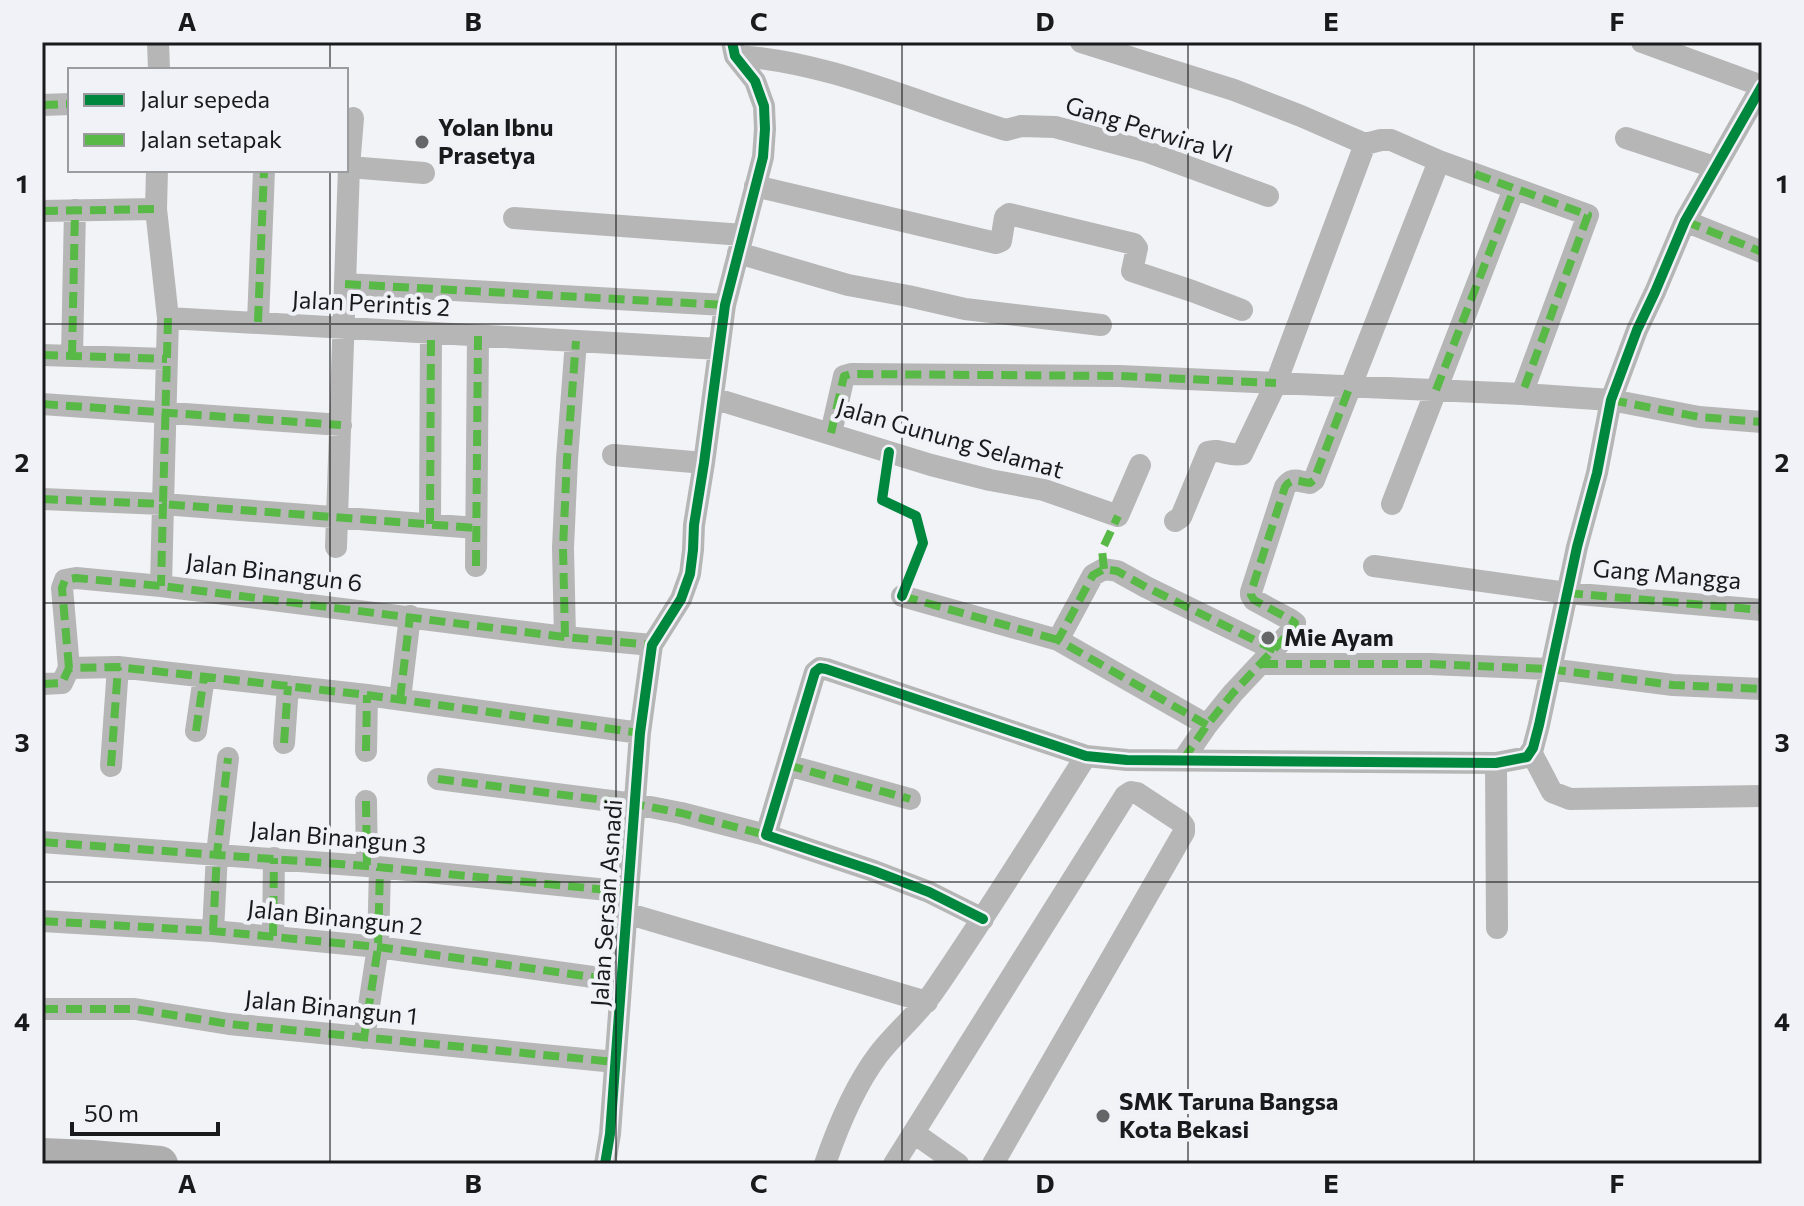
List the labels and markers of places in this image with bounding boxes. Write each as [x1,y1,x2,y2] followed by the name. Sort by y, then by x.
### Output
[438,112,553,169] place label: Yolan Ibnu Prasetya
[413,133,431,151] marker: Yolan Ibnu Prasetya
[1284,622,1394,651] place label: Mie Ayam
[1259,629,1277,647] marker: Mie Ayam
[1119,1086,1339,1143] place label: SMK Taruna Bangsa Kota Bekasi
[1094,1107,1112,1125] marker: SMK Taruna Bangsa Kota Bekasi

